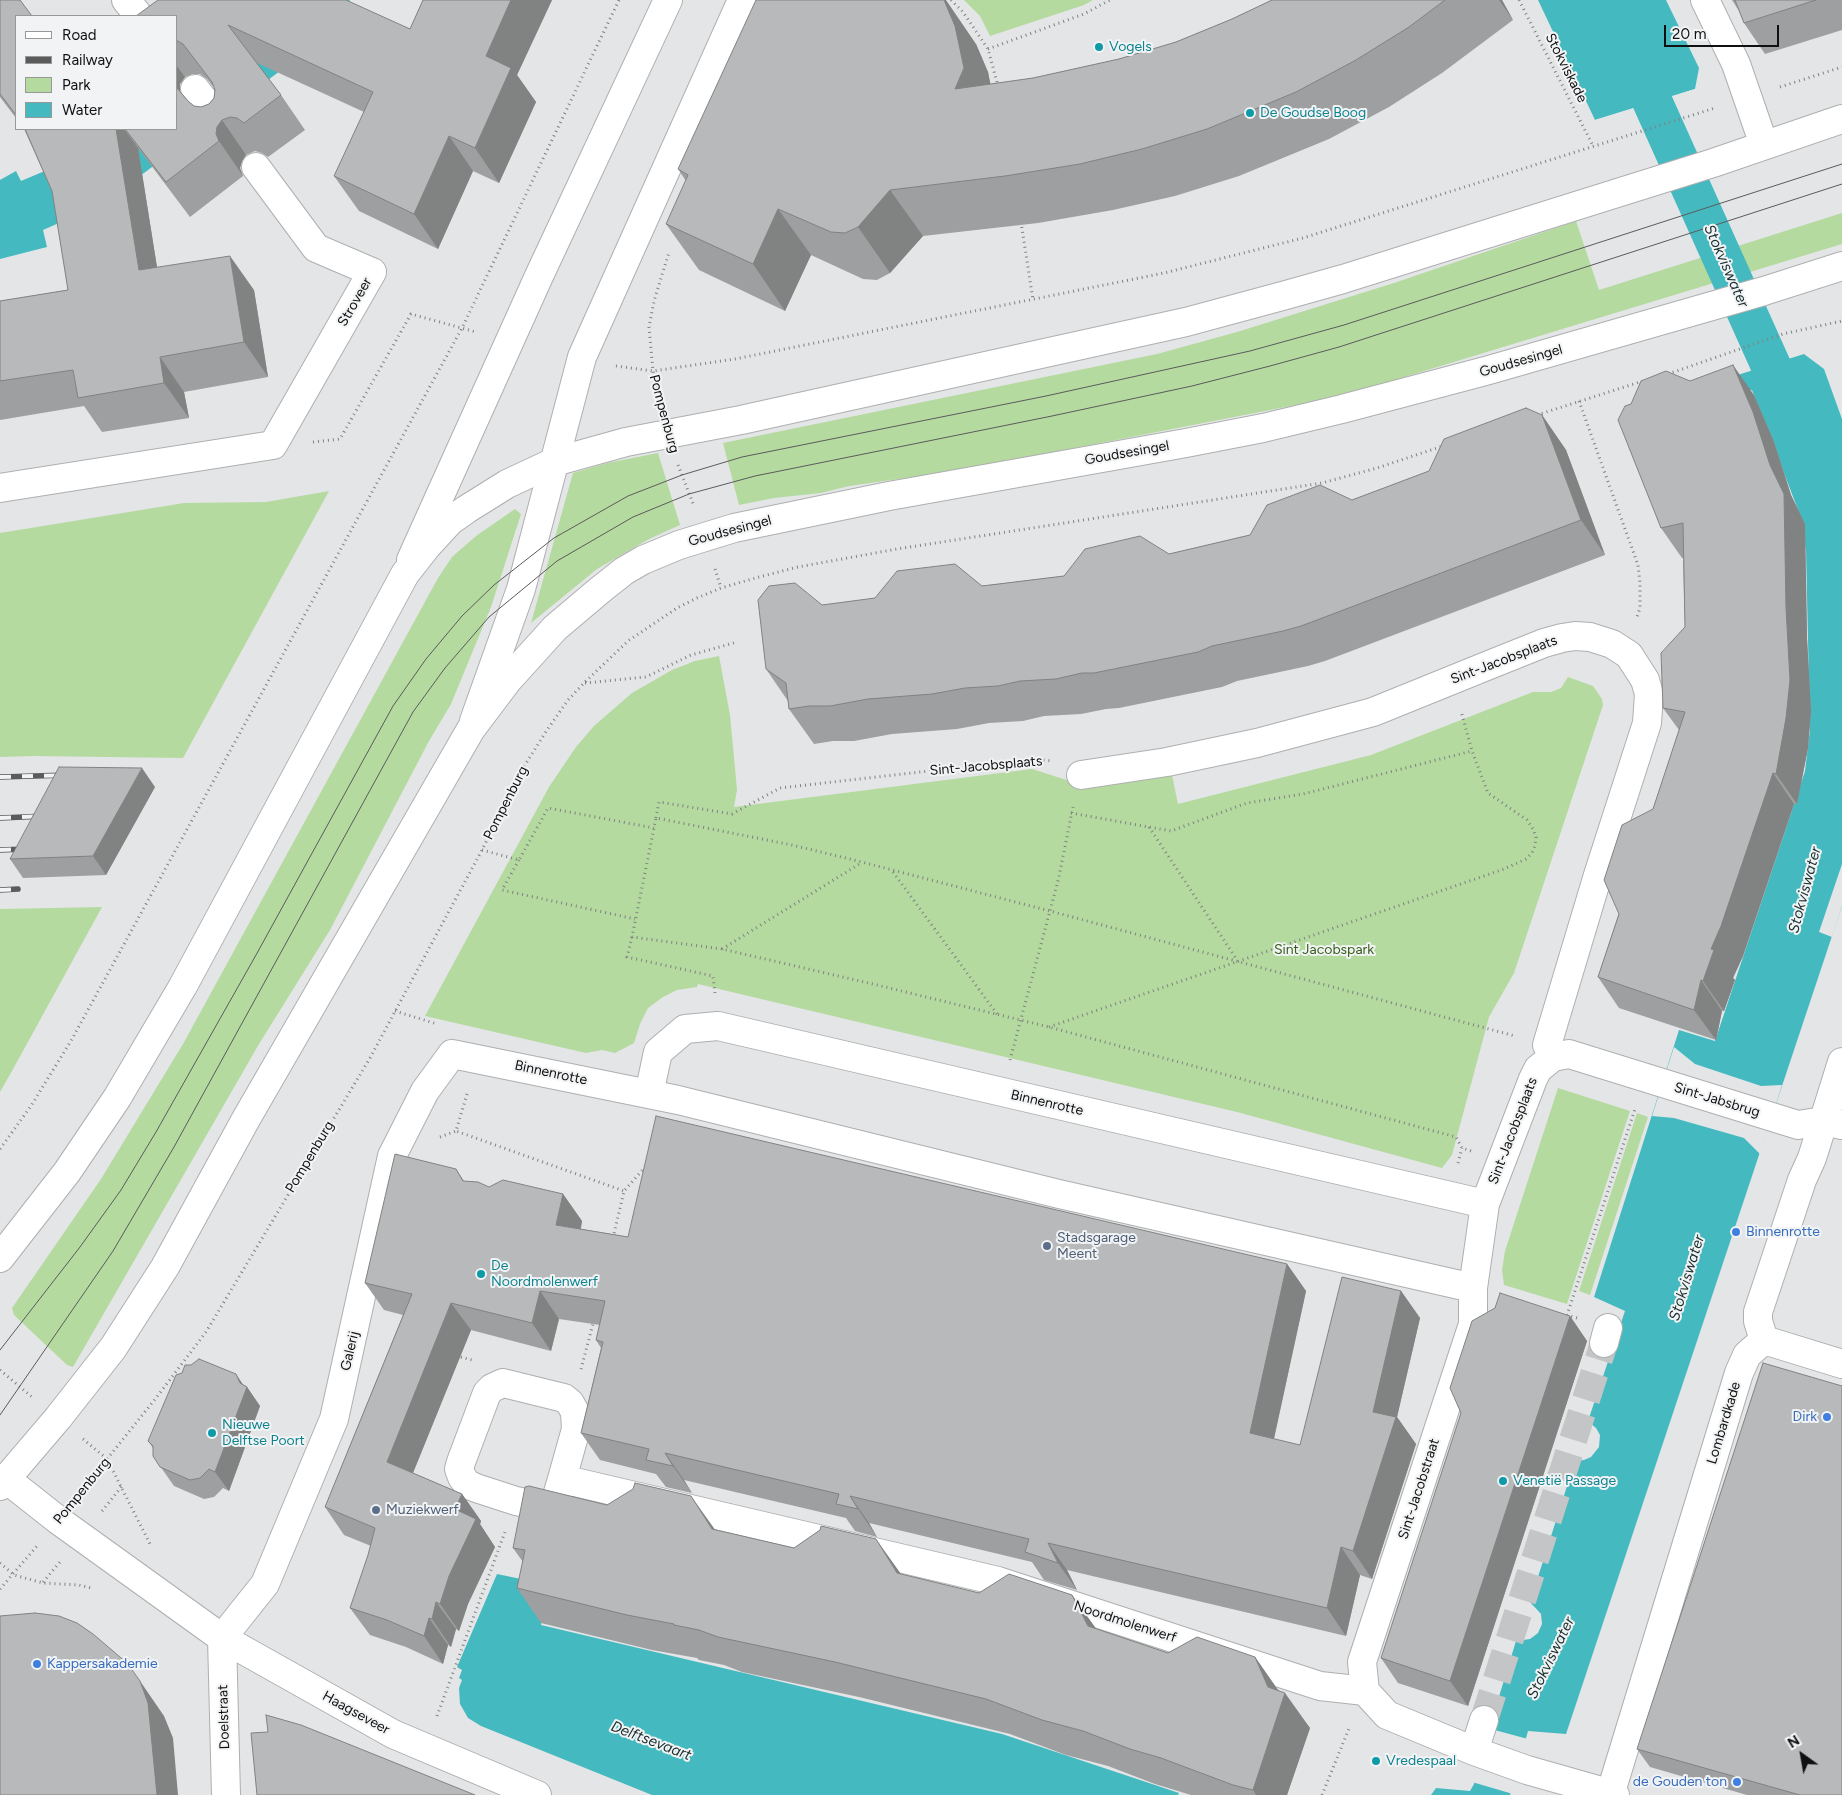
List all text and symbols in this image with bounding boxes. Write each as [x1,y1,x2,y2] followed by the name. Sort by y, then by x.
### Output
[15,15,178,130] legend
[1667,15,1782,47] scale bar
[1672,25,1706,43] text: 20 m
[62,26,97,44] text: Road
[1541,31,1591,105] street label: Stokviskade
[1109,39,1152,55] place label: Vogels
[1093,41,1105,53] marker: Vogels
[62,51,113,69] text: Railway
[62,76,91,94] text: Park
[62,101,102,119] text: Water
[1260,105,1366,121] place label: De Goudse Boog
[1244,107,1256,119] marker: De Goudse Boog
[1700,222,1752,310] water label: Stokviswater
[334,275,376,329] street label: Stroveer
[1478,341,1564,381] street label: Goudsesingel
[645,373,683,455] street label: Pompenburg
[1083,437,1171,469] street label: Goudsesingel
[687,512,773,550] street label: Goudsesingel
[1448,632,1560,688] street label: Sint-Jacobsplaats
[929,753,1043,779] street label: Sint-Jacobsplaats
[480,763,532,843] street label: Pompenburg
[1785,845,1825,935] water label: Stokviswater
[1274,942,1374,958] park label: Sint Jacobspark
[513,1057,589,1089] street label: Binnenrotte
[1485,1075,1541,1187] street label: Sint-Jacobsplaats
[1672,1079,1762,1121] street label: Sint-Jabsbrug
[1009,1087,1085,1119] street label: Binnenrotte
[282,1118,338,1196] street label: Pompenburg
[1746,1224,1820,1240] place label: Binnenrotte
[1730,1226,1742,1238] marker: Binnenrotte
[1057,1230,1136,1262] place label: Stadsgarage Meent
[1665,1233,1709,1323] water label: Stokviswater
[1041,1240,1053,1252] marker: Stadsgarage Meent
[491,1258,598,1290] place label: De Noordmolenwerf
[475,1268,487,1280] marker: De Noordmolenwerf
[337,1330,363,1372] street label: Galerij
[1704,1380,1744,1466] street label: Lombardkade
[1793,1409,1817,1425] place label: Dirk
[1821,1411,1833,1423] marker: Dirk
[222,1417,305,1450] place label: Nieuwe Delftse Poort
[206,1427,218,1439] marker: Nieuwe Delftse Poort
[1395,1436,1443,1542] street label: Sint-Jacobstraat
[50,1454,114,1528] street label: Pompenburg
[1513,1473,1616,1489] place label: Venetië Passage
[1497,1475,1509,1487] marker: Venetië Passage
[386,1502,459,1518] place label: Muziekwerf
[370,1504,382,1516] marker: Muziekwerf
[1072,1598,1178,1646] street label: Noordmolenwerf
[1523,1614,1579,1702] water label: Stokviswater
[47,1656,158,1672] place label: Kappersakademie
[31,1658,43,1670] marker: Kappersakademie
[214,1684,234,1750] street label: Doelstraat
[320,1688,392,1738] street label: Haagseveer
[608,1717,694,1765] water label: Delftsevaart
[1777,1730,1827,1780] north arrow
[1785,1732,1803,1752] text: N
[1386,1753,1456,1769] place label: Vredespaal
[1370,1755,1382,1767] marker: Vredespaal
[1633,1774,1727,1790] place label: de Gouden ton
[1731,1776,1743,1788] marker: de Gouden ton

